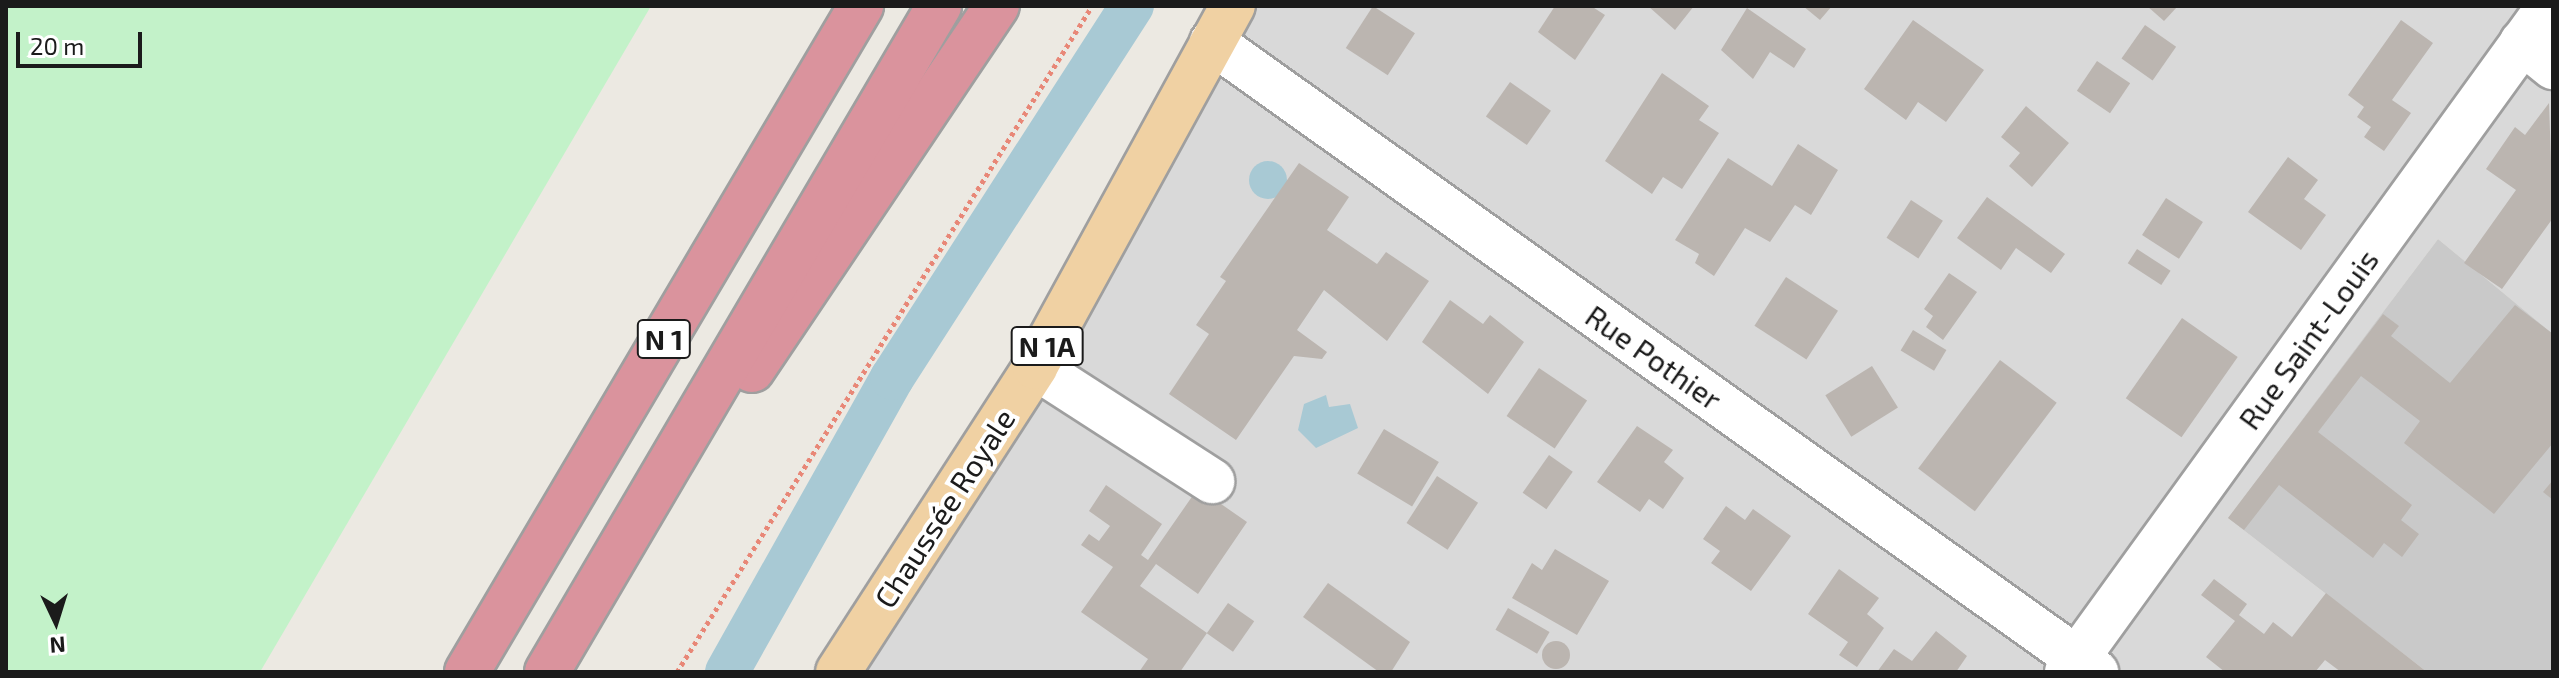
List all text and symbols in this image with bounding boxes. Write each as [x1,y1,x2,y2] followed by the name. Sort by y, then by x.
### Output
[20,16,146,66] scale bar
[30,31,84,60] text: 20 m
[2231,242,2385,436] street label: Rue Saint-Louis
[1579,297,1729,417] street label: Rue Pothier
[636,315,692,363] road number: N 1
[1009,322,1085,370] road number: N 1A
[866,402,1022,614] street label: Chaussée Royale
[16,582,96,662] north arrow
[49,632,67,659] text: N

